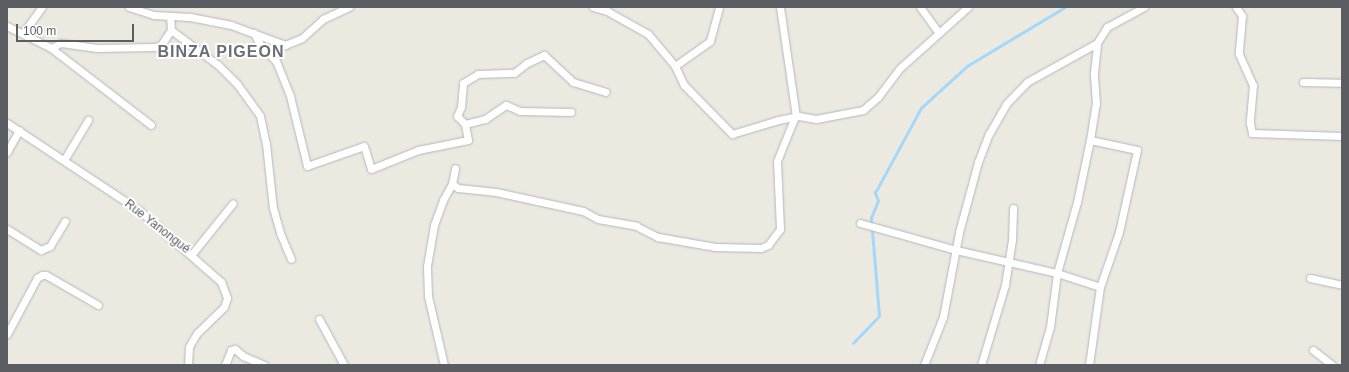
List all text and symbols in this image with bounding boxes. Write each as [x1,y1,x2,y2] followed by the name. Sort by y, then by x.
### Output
[18,16,136,42] scale bar
[23,24,56,38] text: 100 m
[157,42,285,62] district label: BINZA PIGEON
[121,197,193,257] street label: Rue Yanongué

